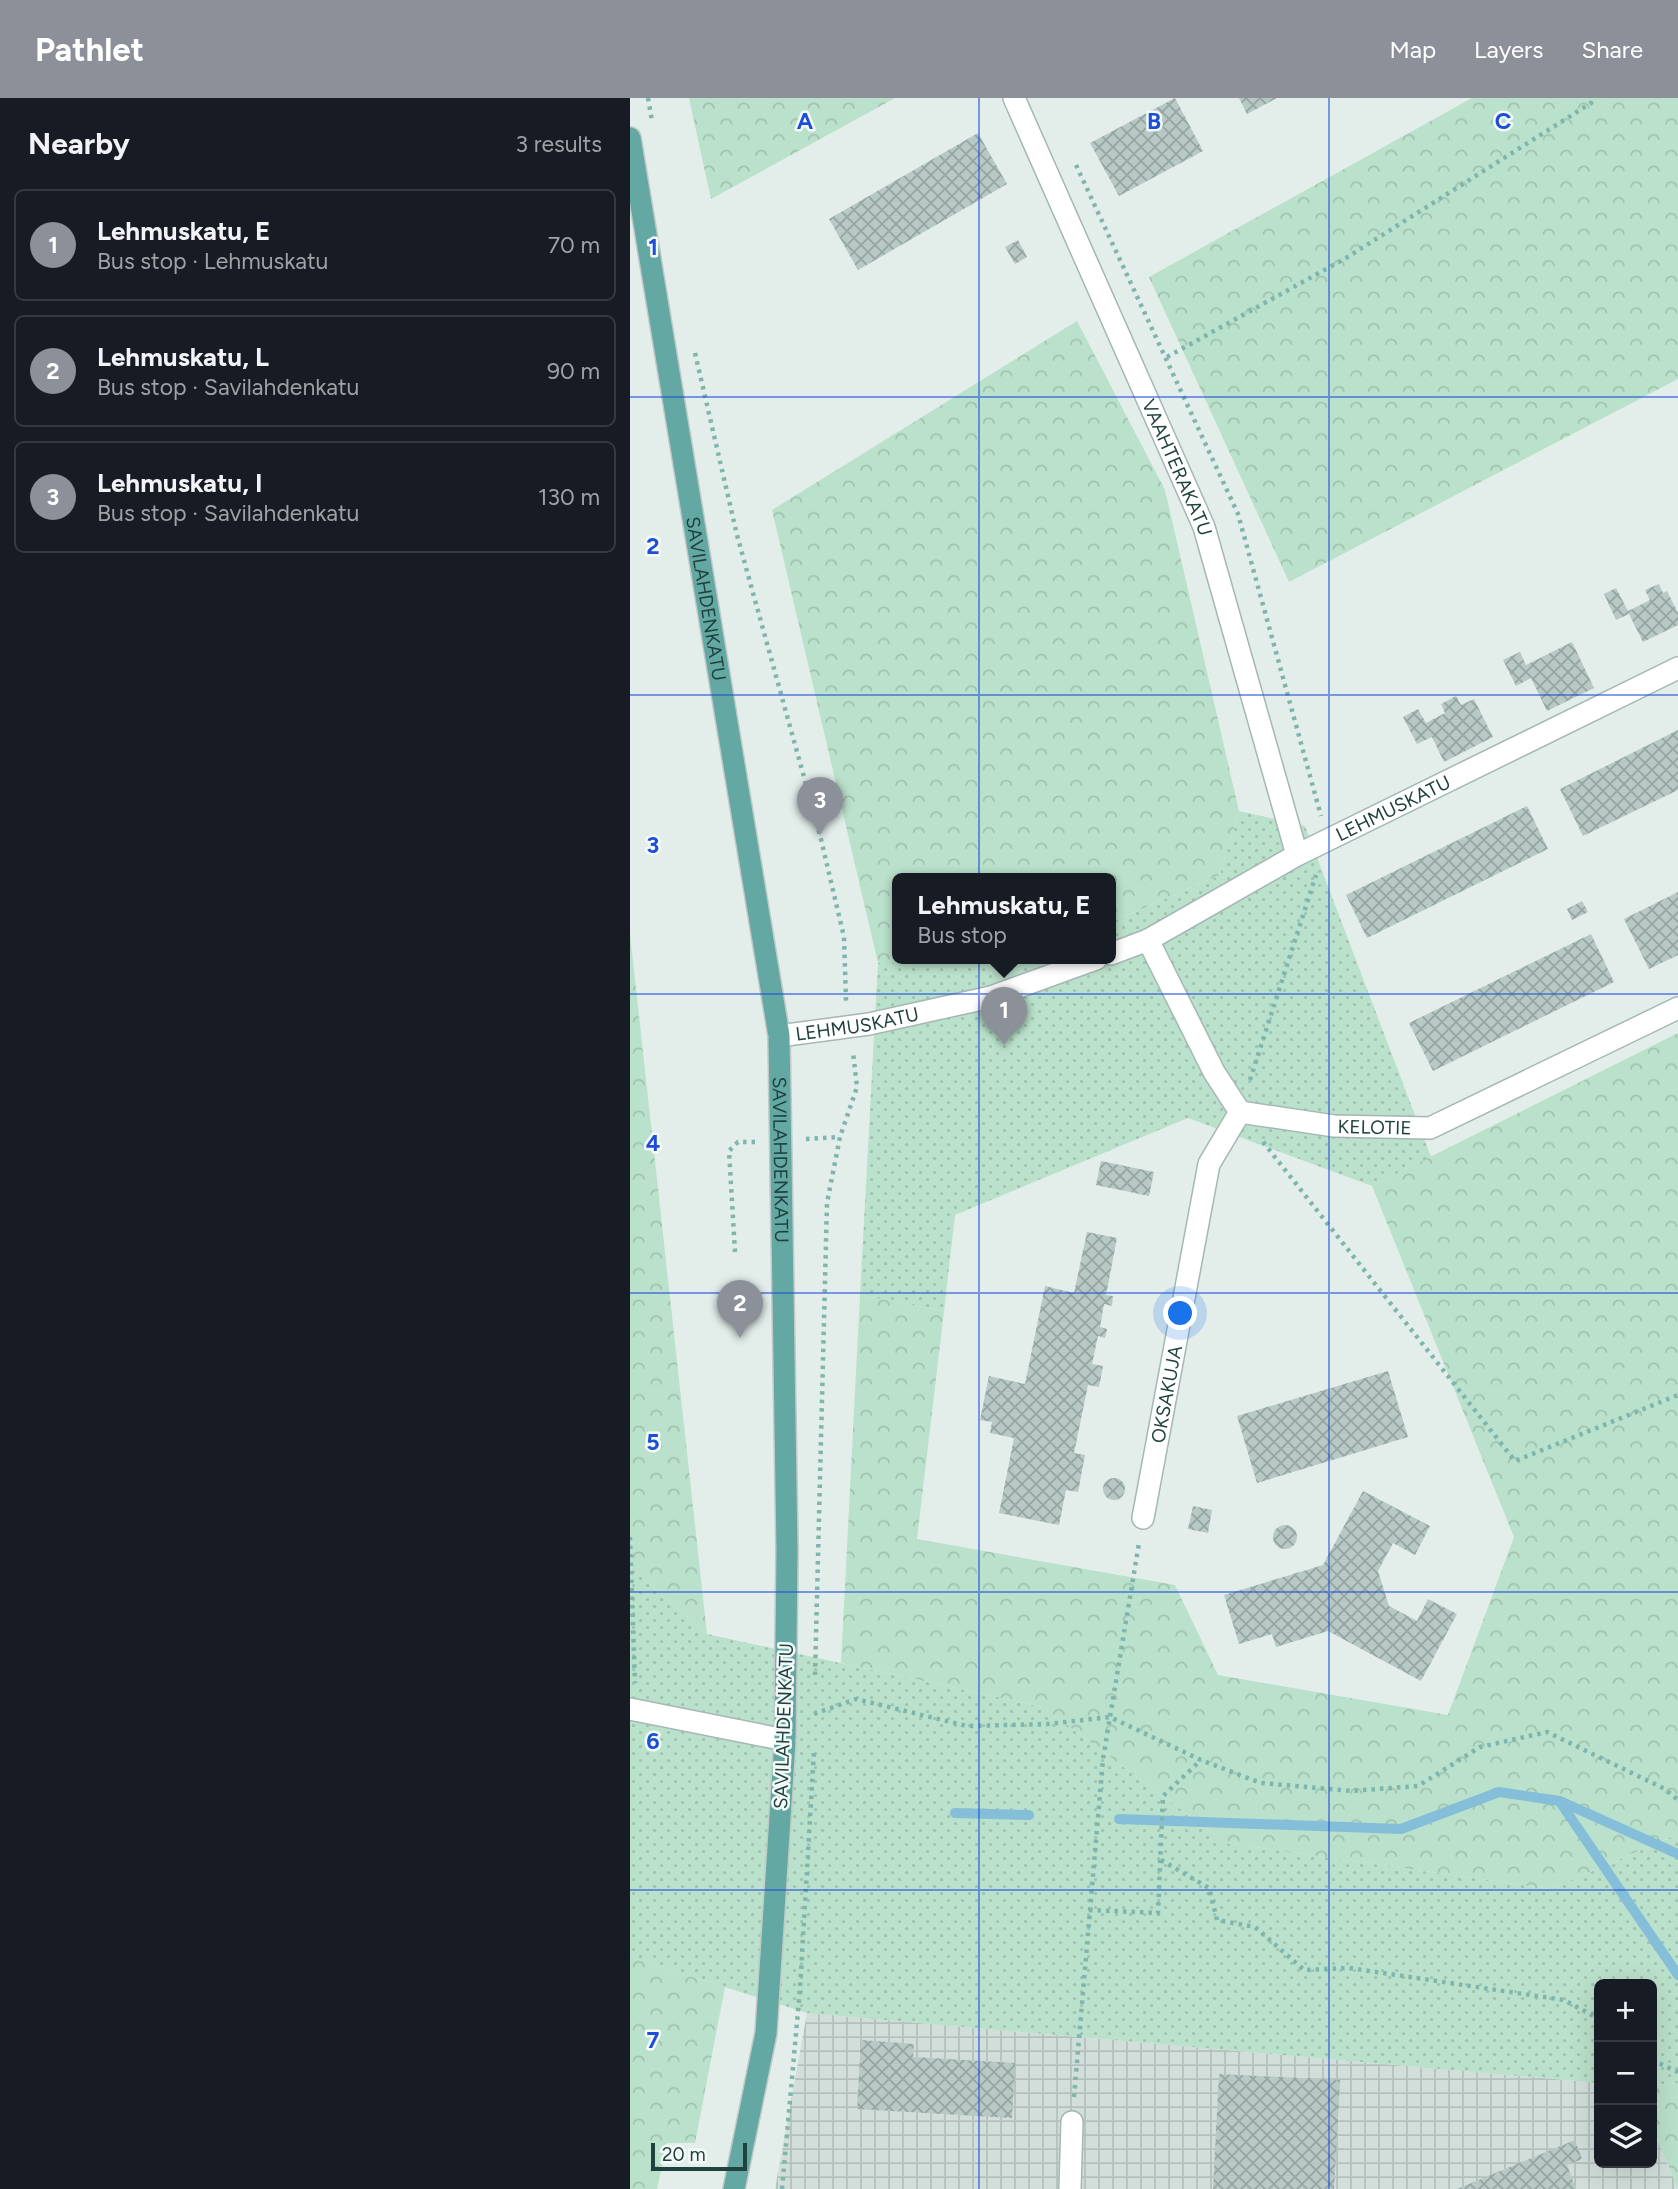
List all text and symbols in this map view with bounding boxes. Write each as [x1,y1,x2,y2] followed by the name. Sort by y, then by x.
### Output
[35,30,144,69] text: Pathlet
[1389,35,1436,64] text: Map
[1474,35,1543,64] text: Layers
[1581,35,1643,64] text: Share
[797,107,814,135] text: A
[1147,107,1161,135] text: B
[1495,107,1512,135] text: C
[28,125,130,162] text: Nearby
[515,130,602,158] text: 3 results
[97,215,270,247] text: Lehmuskatu, E
[48,231,58,259] text: 1
[548,231,600,259] text: 70 m
[648,233,658,261] text: 1
[97,247,328,275] text: Bus stop · Lehmuskatu
[97,341,269,373] text: Lehmuskatu, L
[46,357,60,385] text: 2
[547,357,600,385] text: 90 m
[97,373,359,401] text: Bus stop · Savilahdenkatu
[1137,396,1217,538] street label: VAAHTERAKATU
[97,467,263,499] text: Lehmuskatu, I
[47,483,59,511] text: 3
[538,483,600,511] text: 130 m
[97,499,359,527] text: Bus stop · Savilahdenkatu
[681,515,731,683] street label: SAVILAHDENKATU
[646,532,660,560] text: 2
[1332,771,1454,846] street label: LEHMUSKATU
[797,777,843,835] pin: 3
[647,831,659,859] text: 3
[892,873,1116,964] popup
[917,889,1091,921] text: Lehmuskatu, E
[917,921,1007,949] text: Bus stop
[981,987,1027,1045] pin: 1
[794,1002,921,1046] street label: LEHMUSKATU
[768,1076,793,1243] street label: SAVILAHDENKATU
[1337,1115,1412,1140] street label: KELOTIE
[646,1129,660,1157] text: 4
[717,1280,763,1338] pin: 2
[1163,1296,1197,1330] your location
[1146,1344,1187,1445] street label: OKSAKUJA
[646,1428,660,1456] text: 5
[769,1643,798,1809] street label: SAVILAHDENKATU
[646,1727,660,1755] text: 6
[1594,1979,1657,2168] map controls
[1594,1979,1657,2042] button: +
[647,2026,660,2054] text: 7
[1594,2042,1657,2105] button: −
[1594,2105,1657,2168] button: layers
[651,2140,747,2172] scale bar
[662,2143,706,2166] text: 20 m

